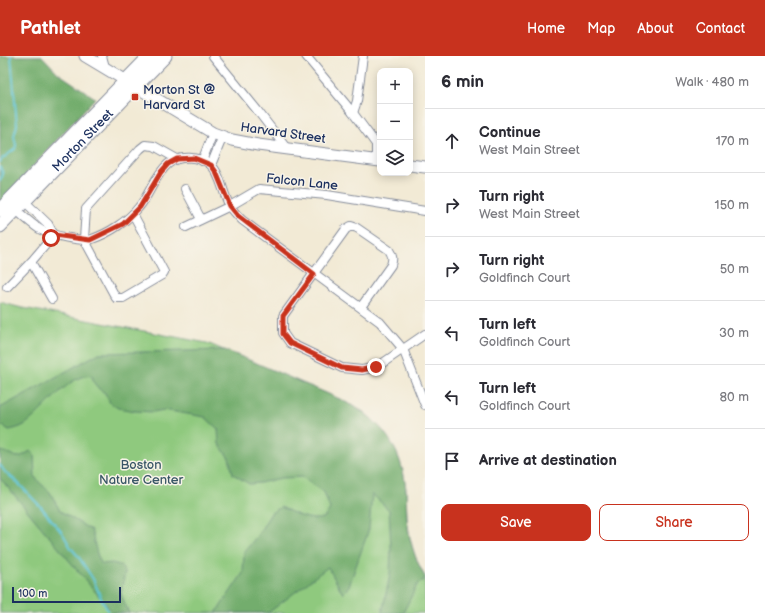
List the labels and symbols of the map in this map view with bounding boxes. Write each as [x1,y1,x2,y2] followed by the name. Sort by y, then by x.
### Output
[143,82,215,113] place label: Morton St @ Harvard St
[130,92,140,102] marker: Morton St @ Harvard St
[49,106,117,175] street label: Morton Street
[239,119,327,147] street label: Harvard Street
[265,170,339,194] street label: Falcon Lane
[42,229,60,247] route start
[367,358,385,376] route end
[99,457,183,488] park label: Boston Nature Center
[12,585,121,604] scale bar

